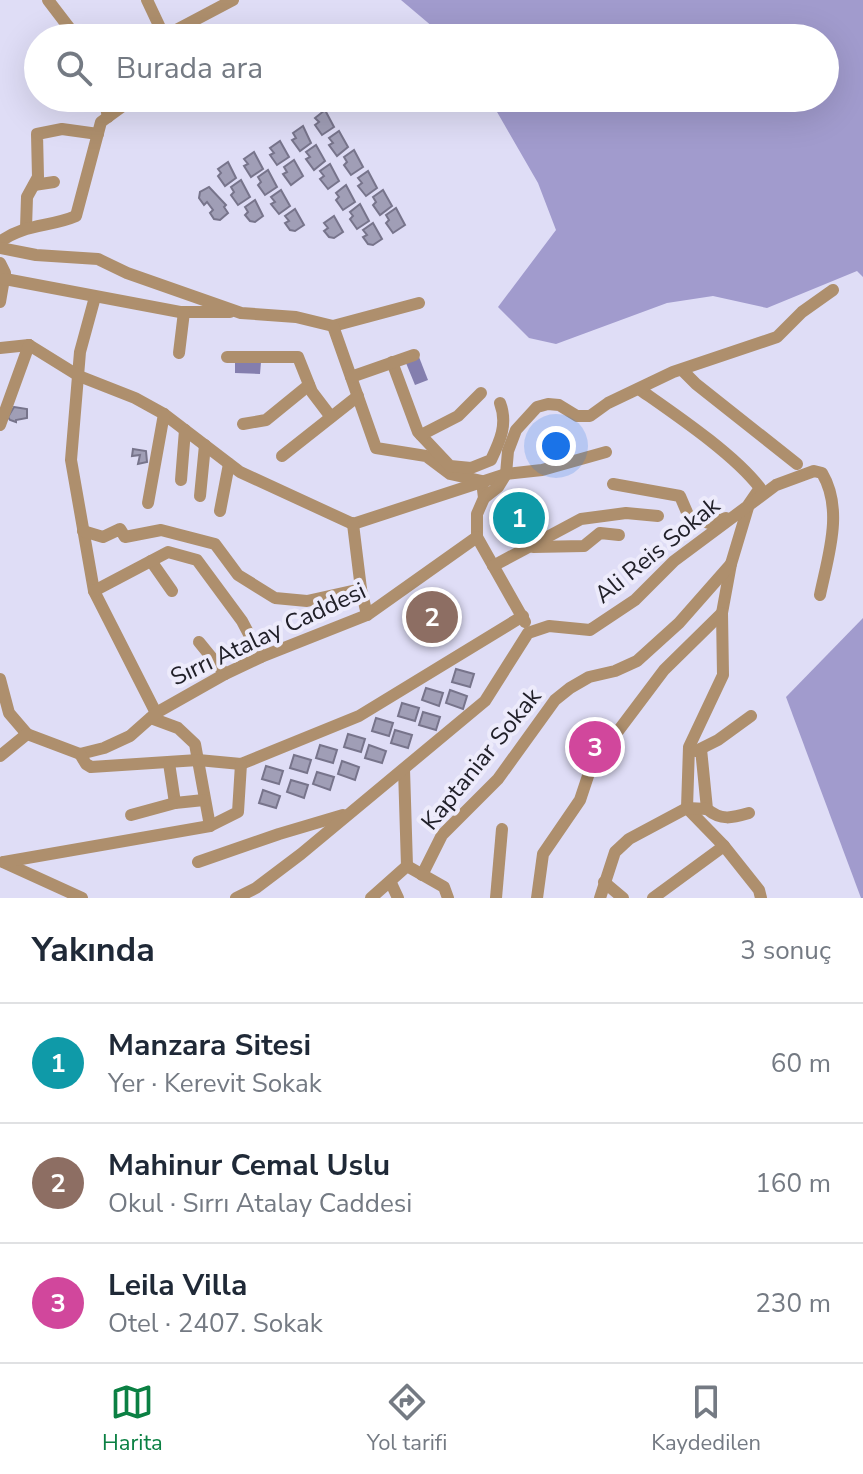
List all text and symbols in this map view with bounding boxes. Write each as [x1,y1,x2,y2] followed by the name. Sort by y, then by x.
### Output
[24,24,839,112] search box
[52,46,96,90] icon: search
[116,48,263,89] text: Burada ara
[536,426,576,466] your location
[493,488,545,548] pin: 1
[588,489,727,611] street label: Ali Reis Sokak
[165,575,371,693] street label: Sırrı Atalay Caddesi
[406,587,458,647] pin: 2
[414,681,549,837] street label: Kaptaniar Sokak
[569,717,621,777] pin: 3
[32,927,155,973] text: Yakında
[740,933,831,968] text: 3 sonuç
[108,1025,311,1066] text: Manzara Sitesi
[50,1046,66,1081] text: 1
[771,1046,831,1081] text: 60 m
[108,1066,322,1101] text: Yer · Kerevit Sokak
[108,1145,390,1186] text: Mahinur Cemal Uslu
[50,1166,66,1201] text: 2
[755,1166,831,1201] text: 160 m
[108,1186,412,1221] text: Okul · Sırrı Atalay Caddesi
[108,1265,247,1306] text: Leila Villa
[50,1286,66,1321] text: 3
[755,1286,831,1321] text: 230 m
[108,1306,323,1341] text: Otel · 2407. Sokak
[102,1380,163,1458] tab: Harita
[367,1380,447,1458] tab: Yol tarifi
[651,1380,761,1458] tab: Kaydedilen

